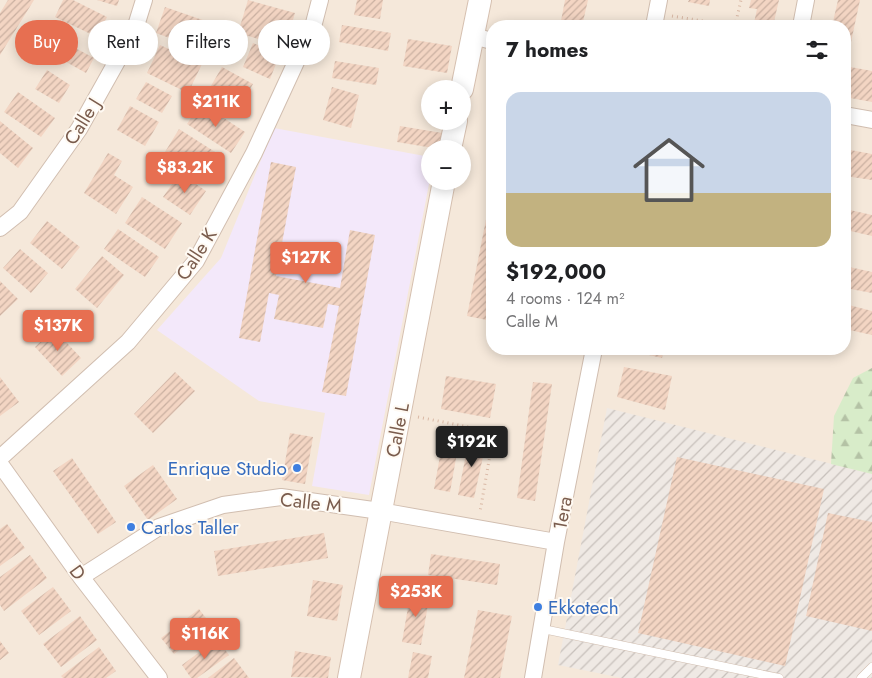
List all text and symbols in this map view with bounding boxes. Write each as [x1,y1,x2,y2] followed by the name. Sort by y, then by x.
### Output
[15,20,78,65] chip: Buy
[88,20,158,65] chip: Rent
[168,20,248,65] chip: Filters
[258,20,330,65] chip: New
[506,35,588,65] text: 7 homes
[803,36,831,64] icon: filters
[421,80,471,190] map controls
[421,80,471,130] button: +
[181,86,251,128] pin: $211K
[192,90,240,113] text: $211K
[57,93,107,150] street label: Calle J
[624,125,714,215] icon: home
[421,140,471,190] button: −
[144,152,226,194] pin: $83.2K
[157,156,213,179] text: $83.2K
[170,223,223,286] street label: Calle K
[271,242,341,284] pin: $127K
[281,246,331,269] text: $127K
[506,257,606,287] text: $192,000
[506,287,625,310] text: 4 rooms · 124 m²
[23,310,93,352] pin: $137K
[506,310,558,333] text: Calle M
[34,314,82,337] text: $137K
[379,400,416,460] street label: Calle L
[437,426,507,468] pin: $192K
[447,430,497,453] text: $192K
[168,455,287,482] place label: Enrique Studio
[291,462,303,474] marker: Enrique Studio
[279,486,343,519] street label: Calle M
[546,494,579,532] street label: 1era
[141,514,239,541] place label: Carlos Taller
[125,521,137,533] marker: Carlos Taller
[63,559,92,586] street label: D
[381,576,451,618] pin: $253K
[390,580,442,603] text: $253K
[548,594,619,621] place label: Ekkotech
[532,601,544,613] marker: Ekkotech
[170,618,240,660] pin: $116K
[181,622,229,645] text: $116K

